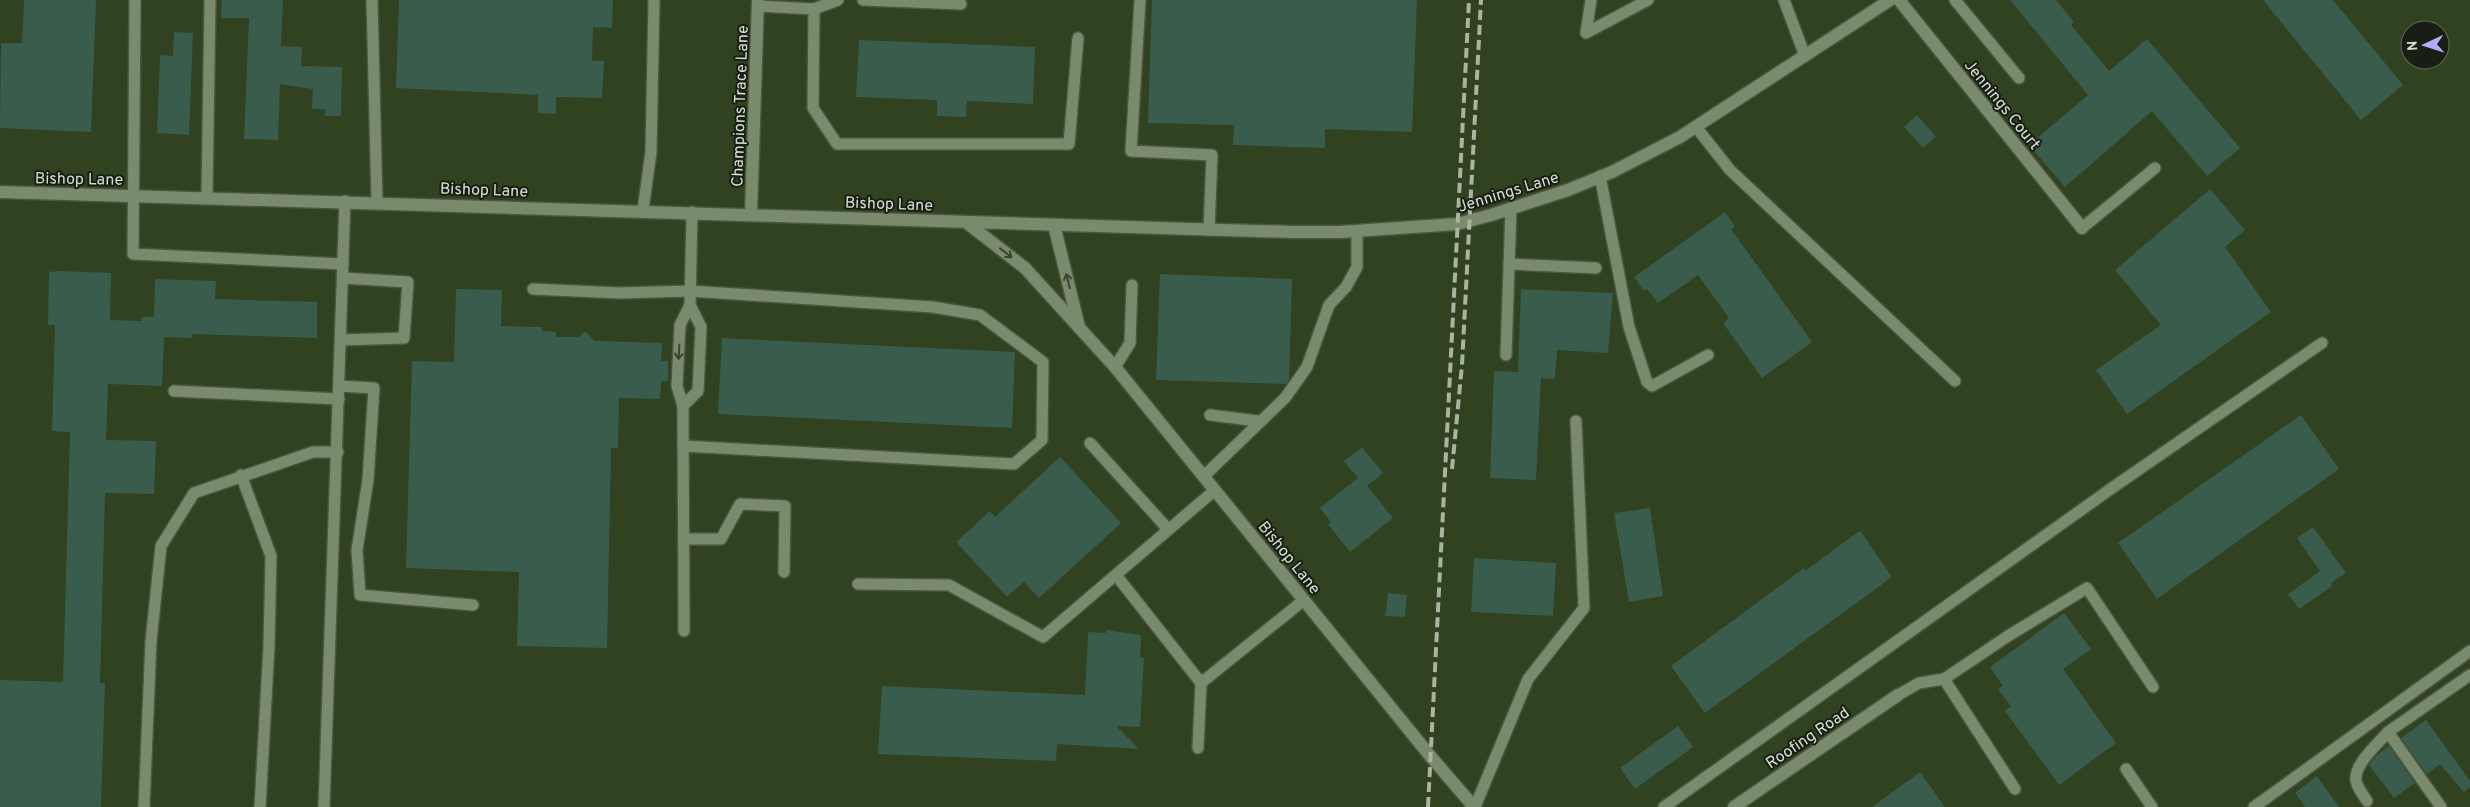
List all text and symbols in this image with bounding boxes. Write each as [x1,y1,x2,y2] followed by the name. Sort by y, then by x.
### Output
[2400,20,2450,70] north arrow
[728,25,754,187] street label: Champions Trace Lane
[2405,40,2422,51] text: N
[1959,56,2044,154] street label: Jennings Court
[1456,168,1562,218] street label: Jennings Lane
[35,169,123,191] street label: Bishop Lane
[439,179,528,203] street label: Bishop Lane
[844,193,933,217] street label: Bishop Lane
[999,247,1012,258] one-way arrow
[1063,274,1072,290] one-way arrow
[674,343,683,359] one-way arrow
[1253,518,1324,599] street label: Bishop Lane
[1762,703,1854,774] street label: Roofing Road

